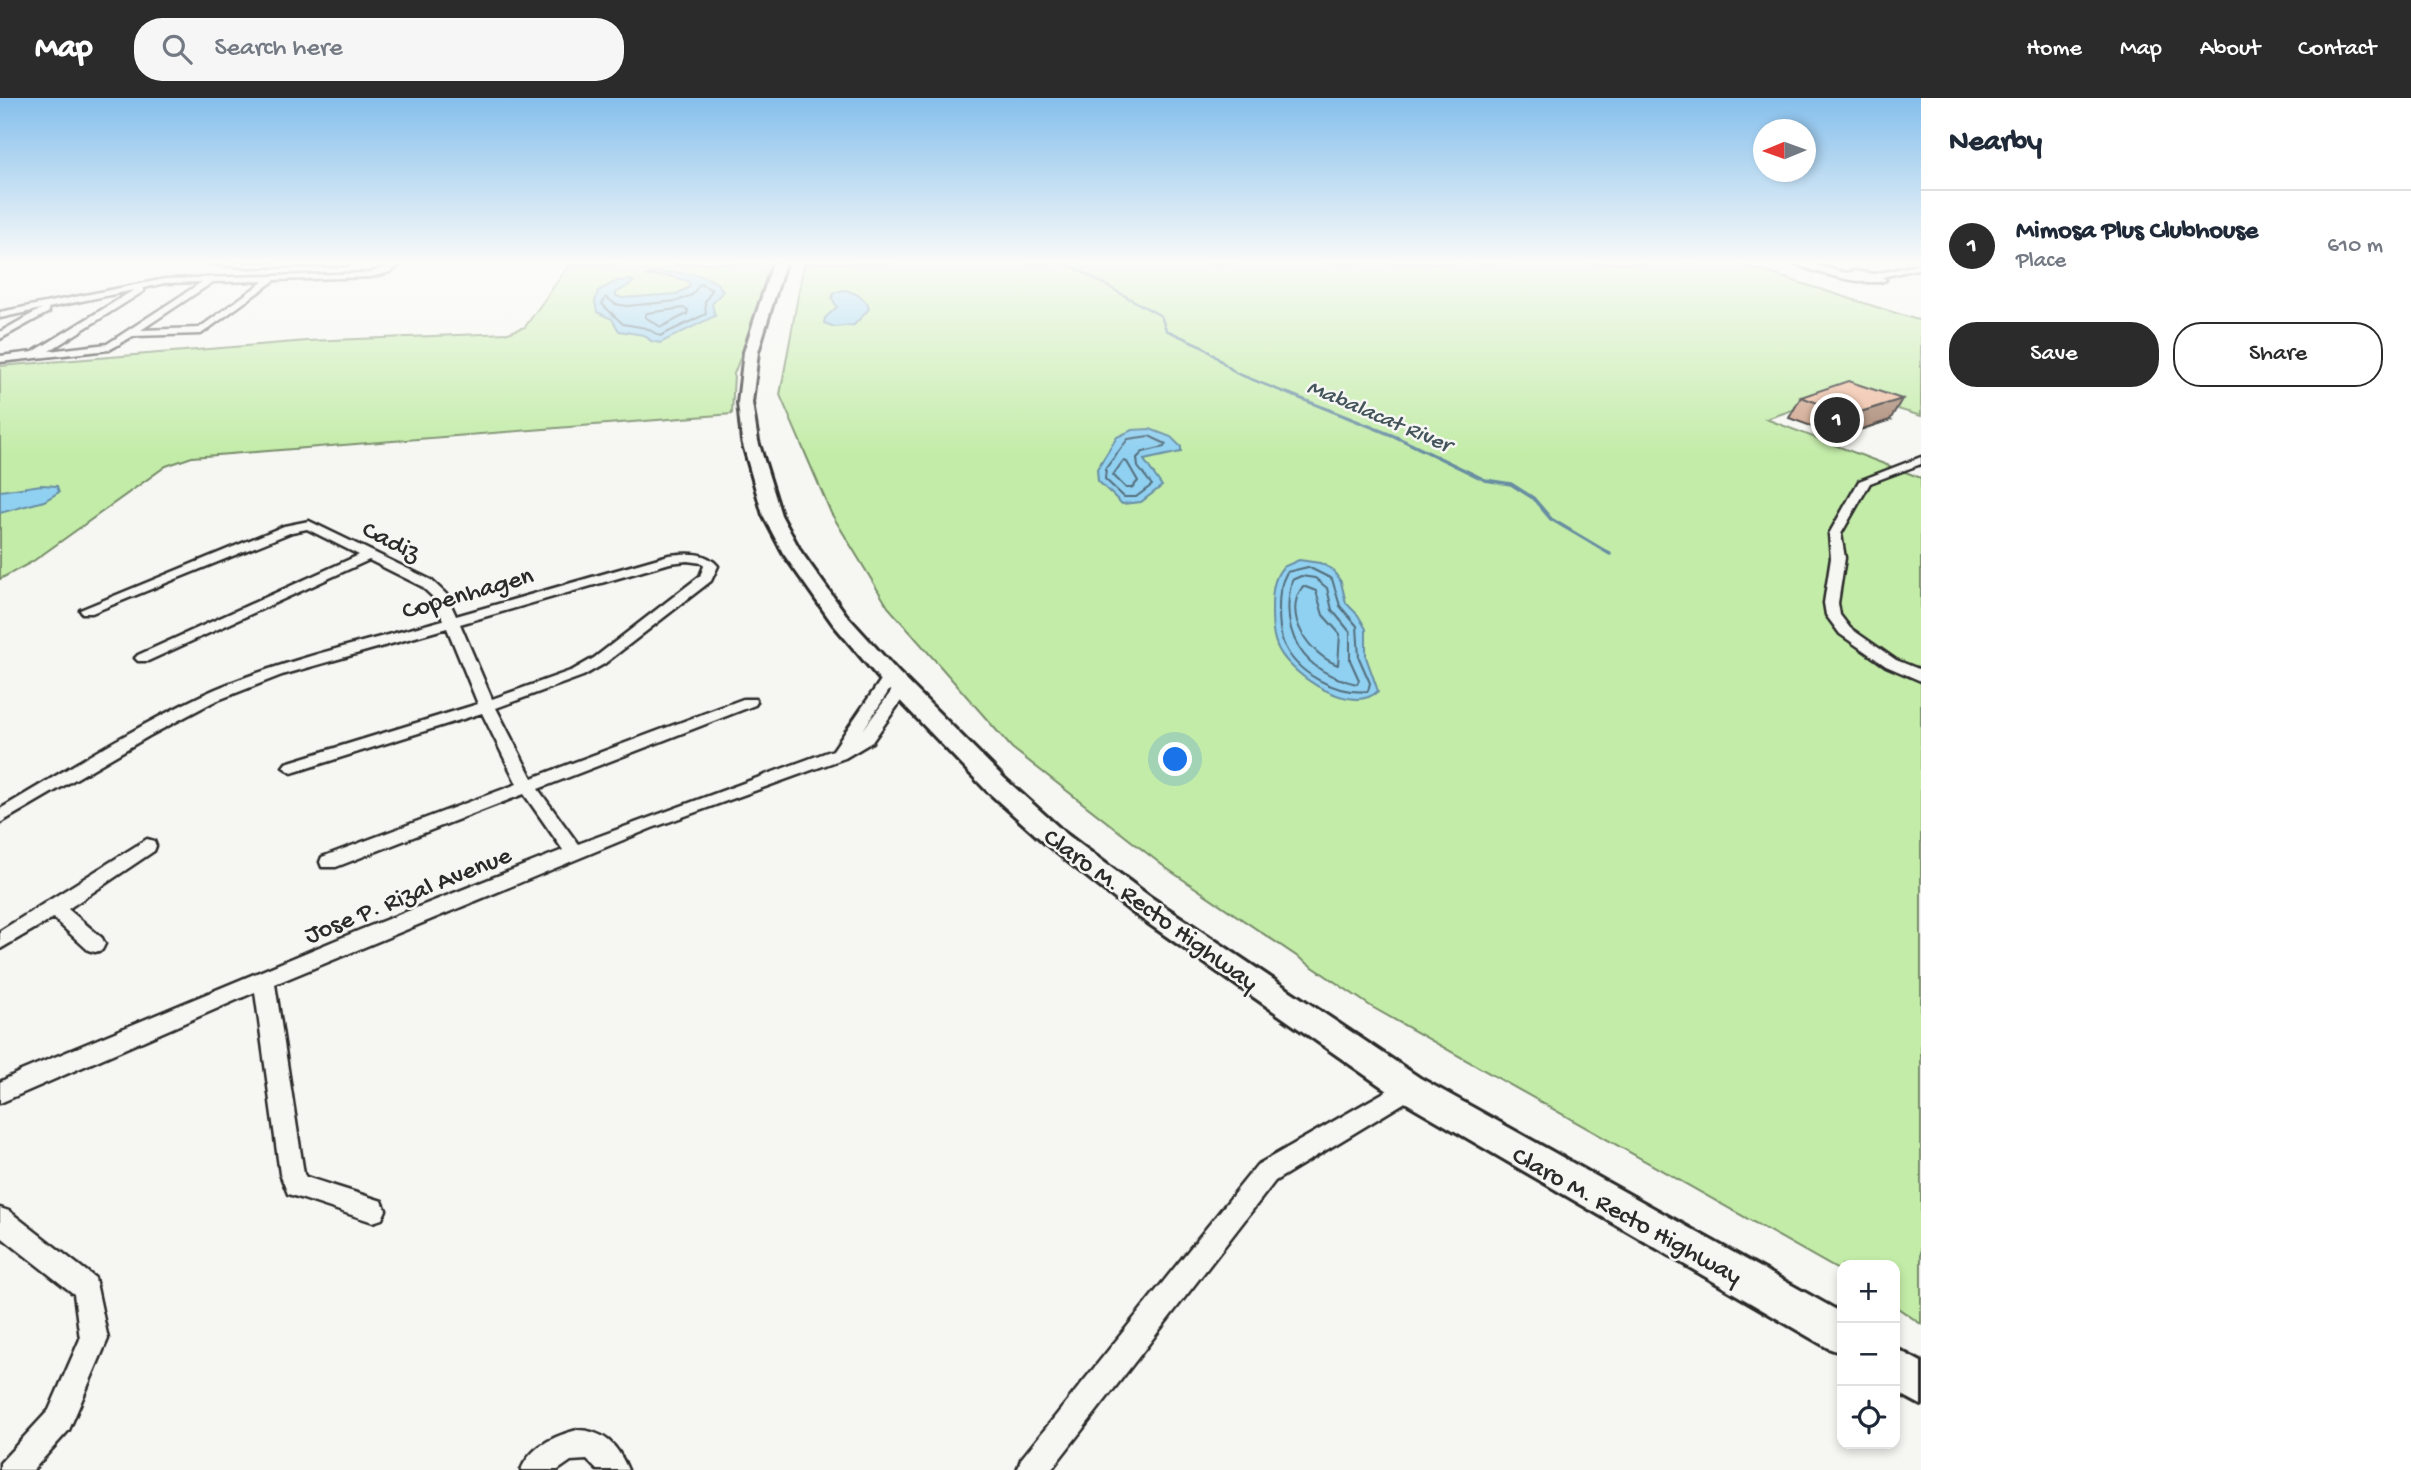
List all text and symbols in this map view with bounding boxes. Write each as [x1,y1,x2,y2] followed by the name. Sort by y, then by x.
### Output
[134,18,624,81] search box
[35,30,92,68] text: Map
[158,30,196,68] icon: search
[214,34,343,65] text: Search here
[2026,35,2082,64] text: Home
[2120,35,2162,64] text: Map
[2200,35,2260,64] text: About
[2298,35,2376,64] text: Contact
[1753,119,1816,182] north arrow
[1949,126,2042,161] text: Nearby
[2016,217,2258,248] text: Mimosa Plus Clubhouse
[1967,233,1977,260] text: 1
[2327,233,2383,260] text: 610 m
[2016,248,2066,275] text: Place
[1949,322,2159,387] button: Save
[2173,322,2383,387] button: Share
[1302,375,1459,462] water label: Mabalacat River
[1814,394,1860,446] pin: 1
[356,516,426,571] street label: Cadiz
[399,562,538,629] street label: Copenhagen
[1158,742,1192,776] your location
[1036,823,1263,1000] street label: Claro M. Recto Highway
[301,841,517,953] street label: Jose P. Rizal Avenue
[1505,1142,1746,1294] street label: Claro M. Recto Highway
[1837,1260,1900,1449] map controls
[1837,1260,1900,1323] button: +
[1837,1323,1900,1386] button: −
[1837,1386,1900,1449] button: locate

